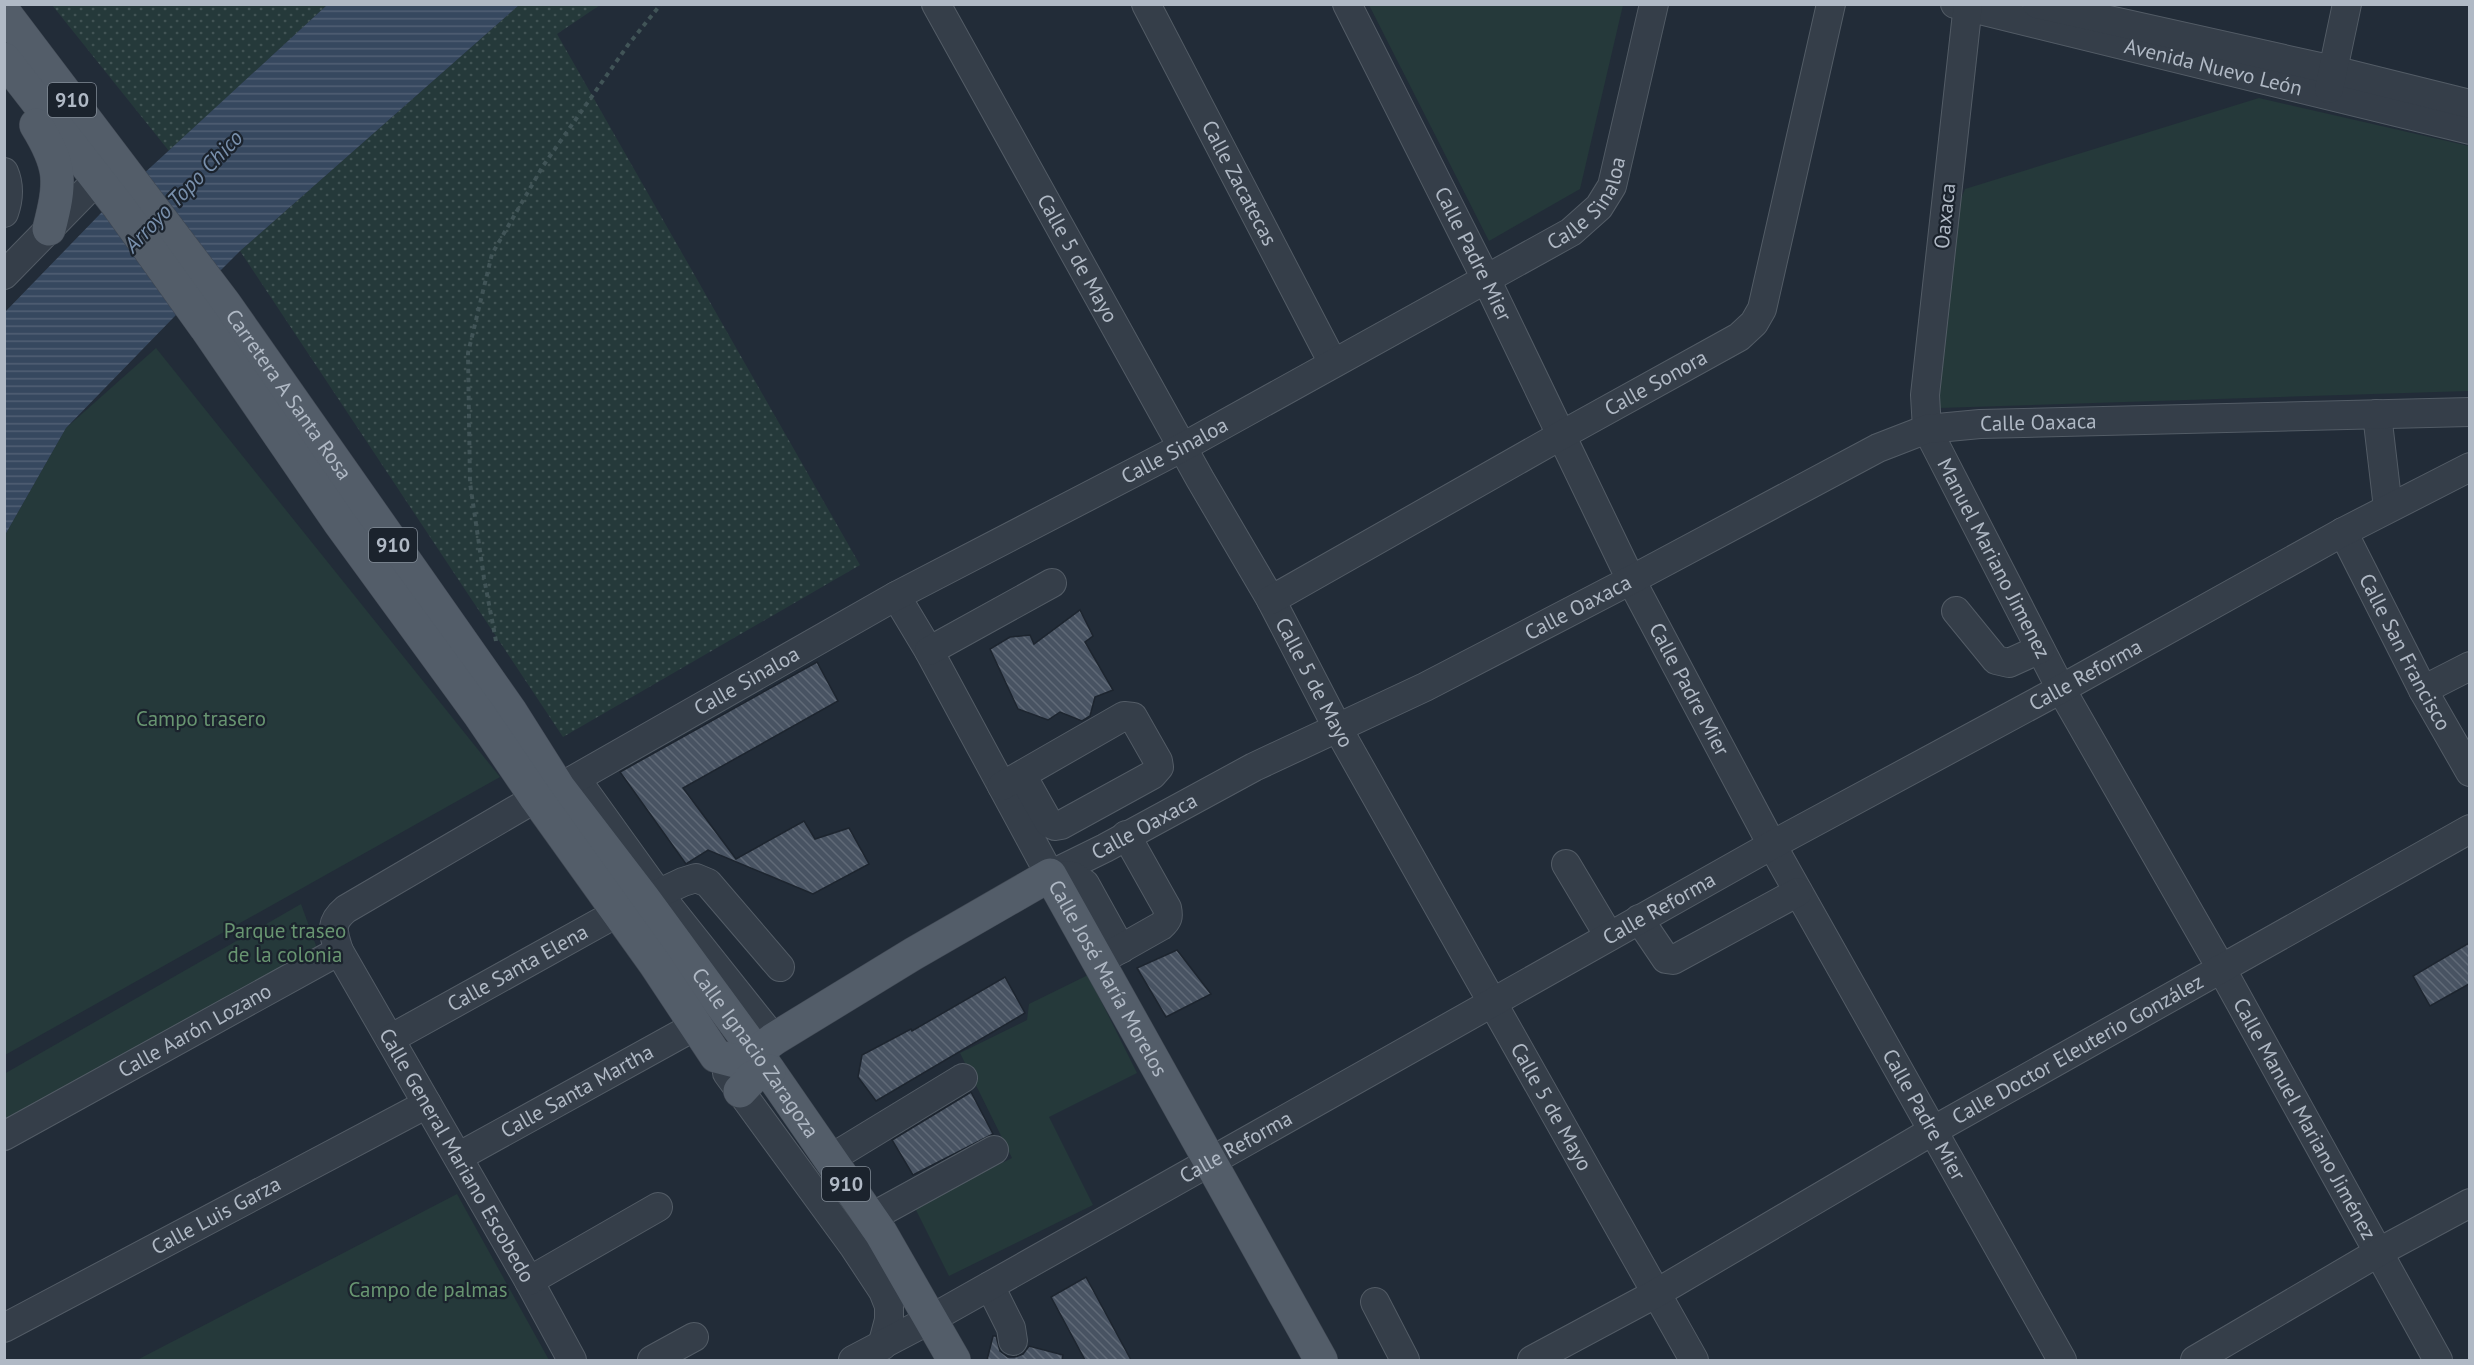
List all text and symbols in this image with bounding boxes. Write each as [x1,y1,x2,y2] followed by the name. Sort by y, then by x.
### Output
[2122,32,2305,101] street label: Avenida Nuevo León
[48,83,96,117] road number: 910
[1196,116,1284,250] street label: Calle Zacatecas
[117,124,249,259] water label: Arroyo Topo Chico
[1542,154,1631,256] street label: Calle Sinaloa
[1429,182,1518,325] street label: Calle Padre Mier
[1928,182,1961,250] street label: Oaxaca
[1031,189,1124,327] street label: Calle 5 de Mayo
[220,304,358,485] street label: Carretera A Santa Rosa
[1600,343,1712,422] street label: Calle Sonora
[1980,407,2097,437] street label: Calle Oaxaca
[1116,411,1232,490] street label: Calle Sinaloa
[1931,453,2057,663] street label: Manuel Mariano Jimenez
[369,528,417,562] road number: 910
[1520,568,1636,646] street label: Calle Oaxaca
[2353,569,2457,735] street label: Calle San Francisco
[1269,613,1360,752] street label: Calle 5 de Mayo
[1643,618,1736,760] street label: Calle Padre Mier
[2024,633,2147,717] street label: Calle Reforma
[689,640,804,721] street label: Calle Sinaloa
[136,705,266,732] park label: Campo trasero
[1087,786,1202,866] street label: Calle Oaxaca
[1598,866,1720,951] street label: Calle Reforma
[1043,875,1174,1081] street label: Calle José María Morelos
[224,917,346,968] park label: Parque traseo de la colonia
[442,918,593,1018] street label: Calle Santa Elena
[686,962,825,1143] street label: Calle Ignacio Zaragoza
[1947,968,2208,1130] street label: Calle Doctor Eleuterio González
[113,977,276,1083] street label: Calle Aarón Lozano
[2227,993,2383,1244] street label: Calle Manuel Mariano Jiménez
[373,1023,541,1287] street label: Calle General Mariano Escobedo
[496,1038,658,1144] street label: Calle Santa Martha
[1505,1038,1599,1176] street label: Calle 5 de Mayo
[1877,1044,1972,1185] street label: Calle Padre Mier
[1174,1104,1297,1189] street label: Calle Reforma
[822,1167,870,1201] road number: 910
[146,1170,285,1261] street label: Calle Luis Garza
[348,1276,508,1303] park label: Campo de palmas

